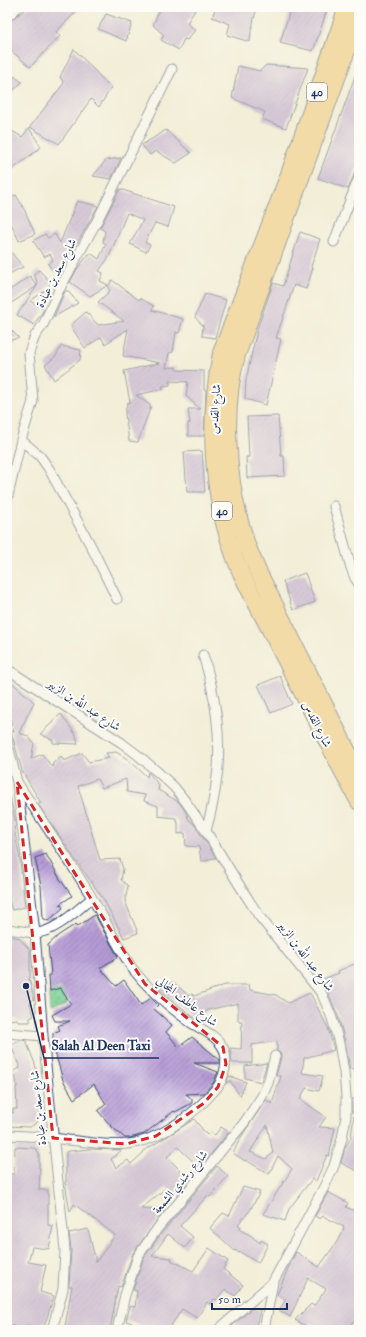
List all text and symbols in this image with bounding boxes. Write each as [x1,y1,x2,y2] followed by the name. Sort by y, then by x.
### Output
[307,83,327,101] road number: 40
[33,236,83,312] street label: شارع سعد بن عبادة
[207,383,227,435] street label: شارع القدس
[212,502,232,520] road number: 40
[41,673,125,737] street label: شارع عبد الله بن الزبير
[296,698,335,752] street label: شارع القدس
[271,915,339,996] street label: شارع عبد الله بن الزبير
[151,973,221,1032] street label: شارع عاطف المجالي
[44,1033,159,1058] callout: Salah Al Deen Taxi
[52,1038,151,1054] text: Salah Al Deen Taxi
[27,1069,53,1146] street label: شارع سعد بن عبادة
[149,1147,214,1219] street label: شارع رشدي الشمعة
[212,1285,287,1311] scale bar
[218,1292,242,1307] text: 50 m

